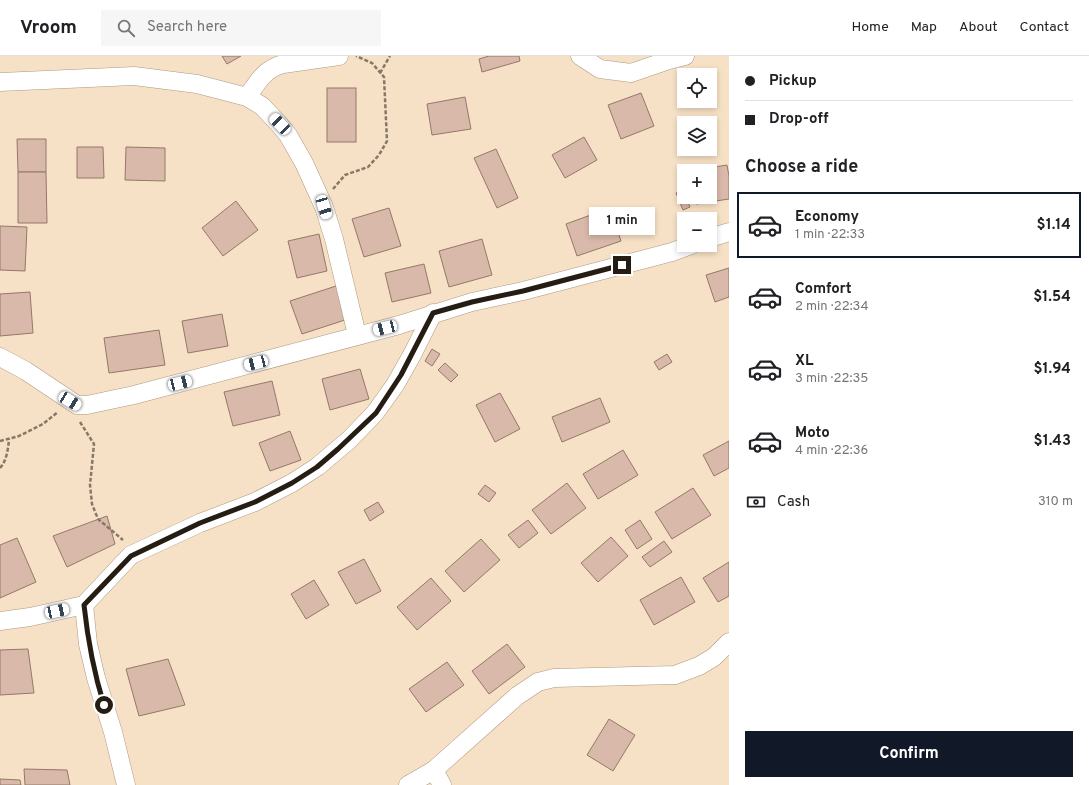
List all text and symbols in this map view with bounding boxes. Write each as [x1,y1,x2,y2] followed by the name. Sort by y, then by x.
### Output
[101,10,381,46] search box
[20,16,77,40] text: Vroom
[115,17,137,39] icon: search
[147,18,227,37] text: Search here
[852,19,889,36] text: Home
[911,19,937,36] text: Map
[959,19,998,36] text: About
[1020,19,1069,36] text: Contact
[677,68,717,252] map controls
[677,68,717,108] button: locate
[769,72,817,91] text: Pickup
[769,110,829,129] text: Drop-off
[267,111,293,137] car
[677,116,717,156] button: layers
[745,156,858,179] text: Choose a ride
[677,164,717,204] button: +
[315,194,333,220] car
[589,207,655,235] callout: 1 min
[747,207,783,243] icon: car
[795,208,859,227] text: Economy
[677,212,717,252] button: −
[606,213,638,229] text: 1 min
[1037,216,1071,235] text: $1.14
[795,227,865,243] text: 1 min · 22:33
[613,256,631,274] route end
[747,279,783,315] icon: car
[795,280,852,299] text: Comfort
[1033,288,1071,307] text: $1.54
[795,299,869,315] text: 2 min · 22:34
[372,319,398,337] car
[747,351,783,387] icon: car
[795,352,813,371] text: XL
[243,354,269,372] car
[1033,360,1071,379] text: $1.94
[795,371,868,387] text: 3 min · 22:35
[167,374,193,392] car
[57,390,83,412] car
[747,423,783,459] icon: car
[795,424,830,443] text: Moto
[1034,432,1071,451] text: $1.43
[795,443,868,459] text: 4 min · 22:36
[745,491,767,513] icon: cash
[777,493,810,512] text: Cash
[1038,494,1073,510] text: 310 m
[44,603,70,619] car
[95,696,113,714] route start
[745,731,1073,777] button: Confirm

